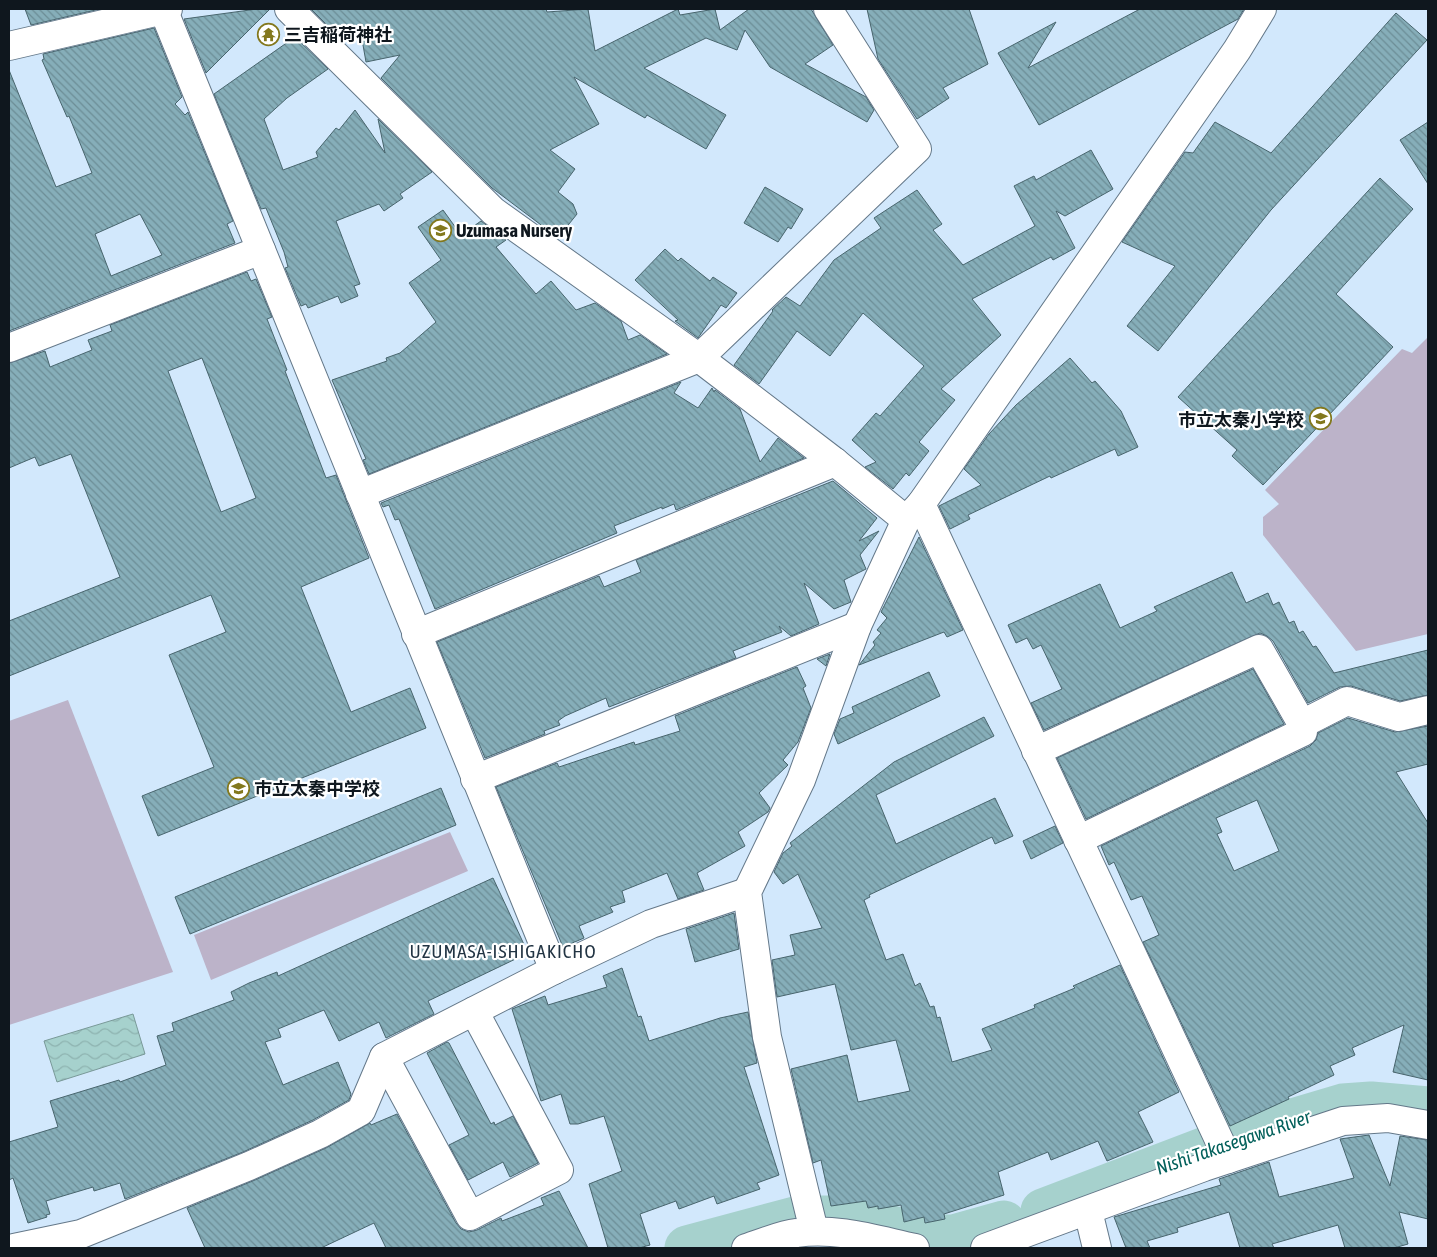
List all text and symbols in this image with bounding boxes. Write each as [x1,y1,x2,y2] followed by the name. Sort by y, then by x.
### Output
[256,22,280,46] temple icon: 三吉稲荷神社
[284,24,392,45] place label: 三吉稲荷神社
[428,218,452,242] school or university icon: Uzumasa Nursery
[456,220,573,241] place label: Uzumasa Nursery
[1308,407,1332,431] school or university icon: 市立太秦小学校
[1178,409,1304,430] place label: 市立太秦小学校
[226,776,250,800] school or university icon: 市立太秦中学校
[254,778,380,799] place label: 市立太秦中学校
[410,940,596,962] district label: UZUMASA-ISHIGAKICHO
[1153,1105,1314,1179] water label: Nishi Takasegawa River

